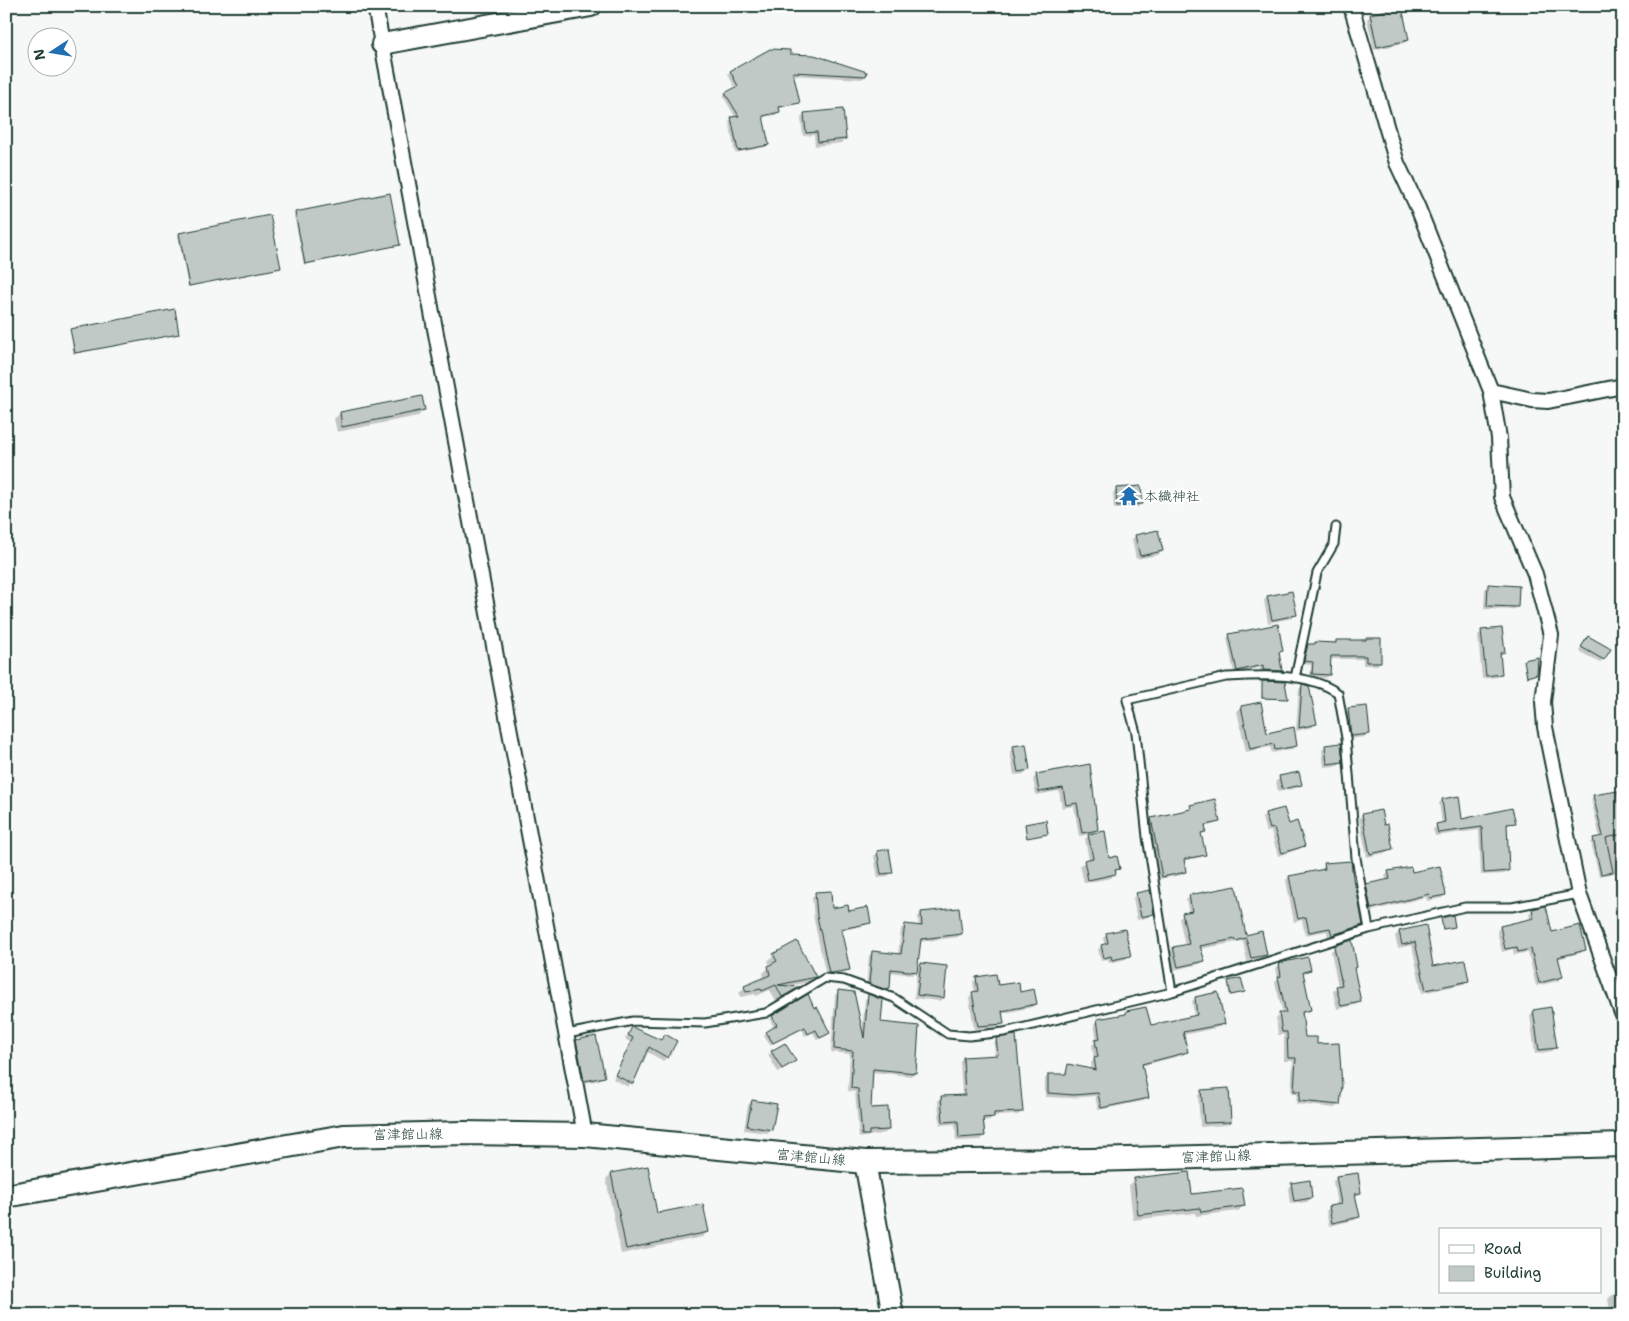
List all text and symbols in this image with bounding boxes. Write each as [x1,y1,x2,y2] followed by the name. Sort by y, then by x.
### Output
[28,28,78,78] north arrow
[29,47,49,62] text: N
[1118,485,1140,507] temple icon: 本織神社
[1144,487,1200,505] place label: 本織神社
[373,1124,443,1144] street label: 富津館山線
[775,1145,847,1169] street label: 富津館山線
[1181,1146,1251,1166] street label: 富津館山線
[1439,1228,1602,1294] legend
[1484,1239,1522,1259] text: Road
[1484,1263,1541,1283] text: Building

